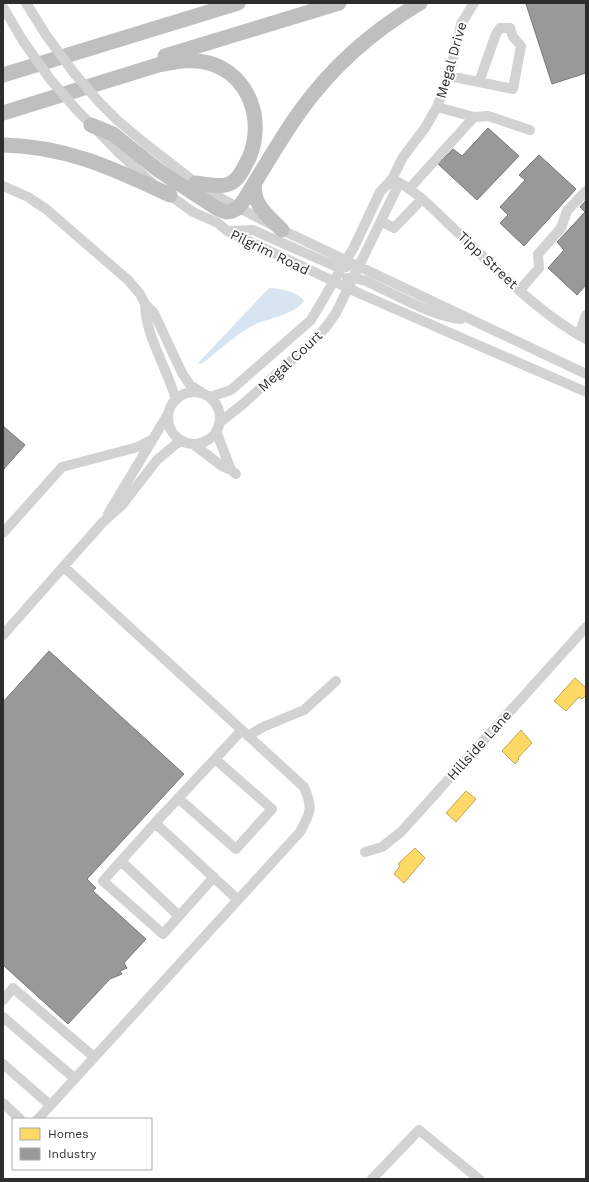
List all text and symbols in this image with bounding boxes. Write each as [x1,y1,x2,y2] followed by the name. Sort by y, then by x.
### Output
[432,20,470,100] street label: Megal Drive
[228,226,312,278] street label: Pilgrim Road
[455,228,521,292] street label: Tipp Street
[255,327,325,395] street label: Megal Court
[443,707,515,783] street label: Hillside Lane
[12,1118,152,1170] legend
[48,1127,89,1141] text: Homes
[48,1147,97,1161] text: Industry

